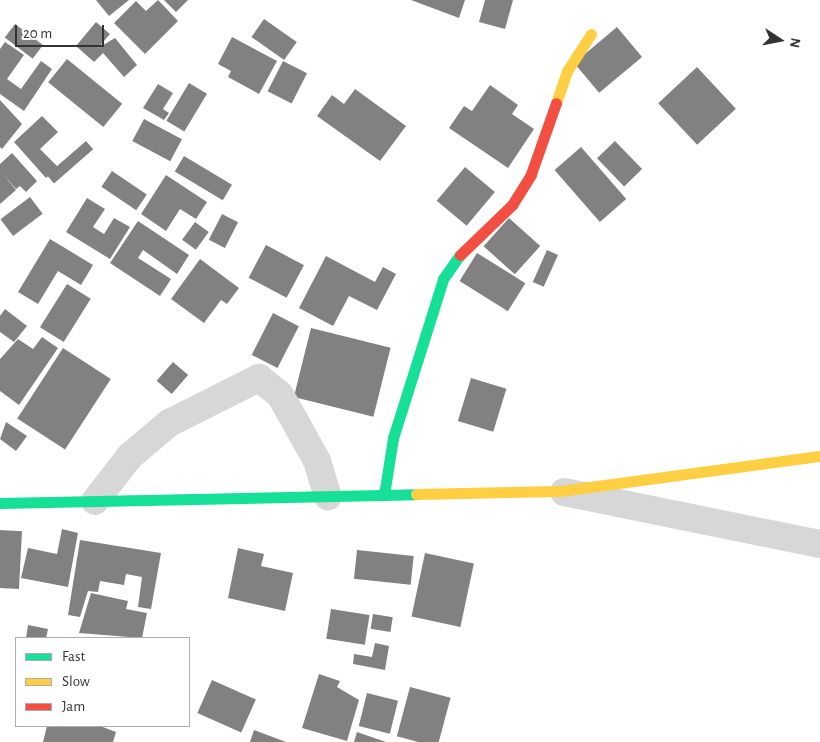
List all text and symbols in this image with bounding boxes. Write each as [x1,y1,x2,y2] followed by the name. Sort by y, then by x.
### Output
[18,15,106,47] scale bar
[755,15,805,65] north arrow
[23,26,52,41] text: 20 m
[787,37,803,49] text: N
[15,637,190,727] legend
[62,649,85,664] text: Fast
[62,674,90,689] text: Slow
[62,699,85,714] text: Jam

